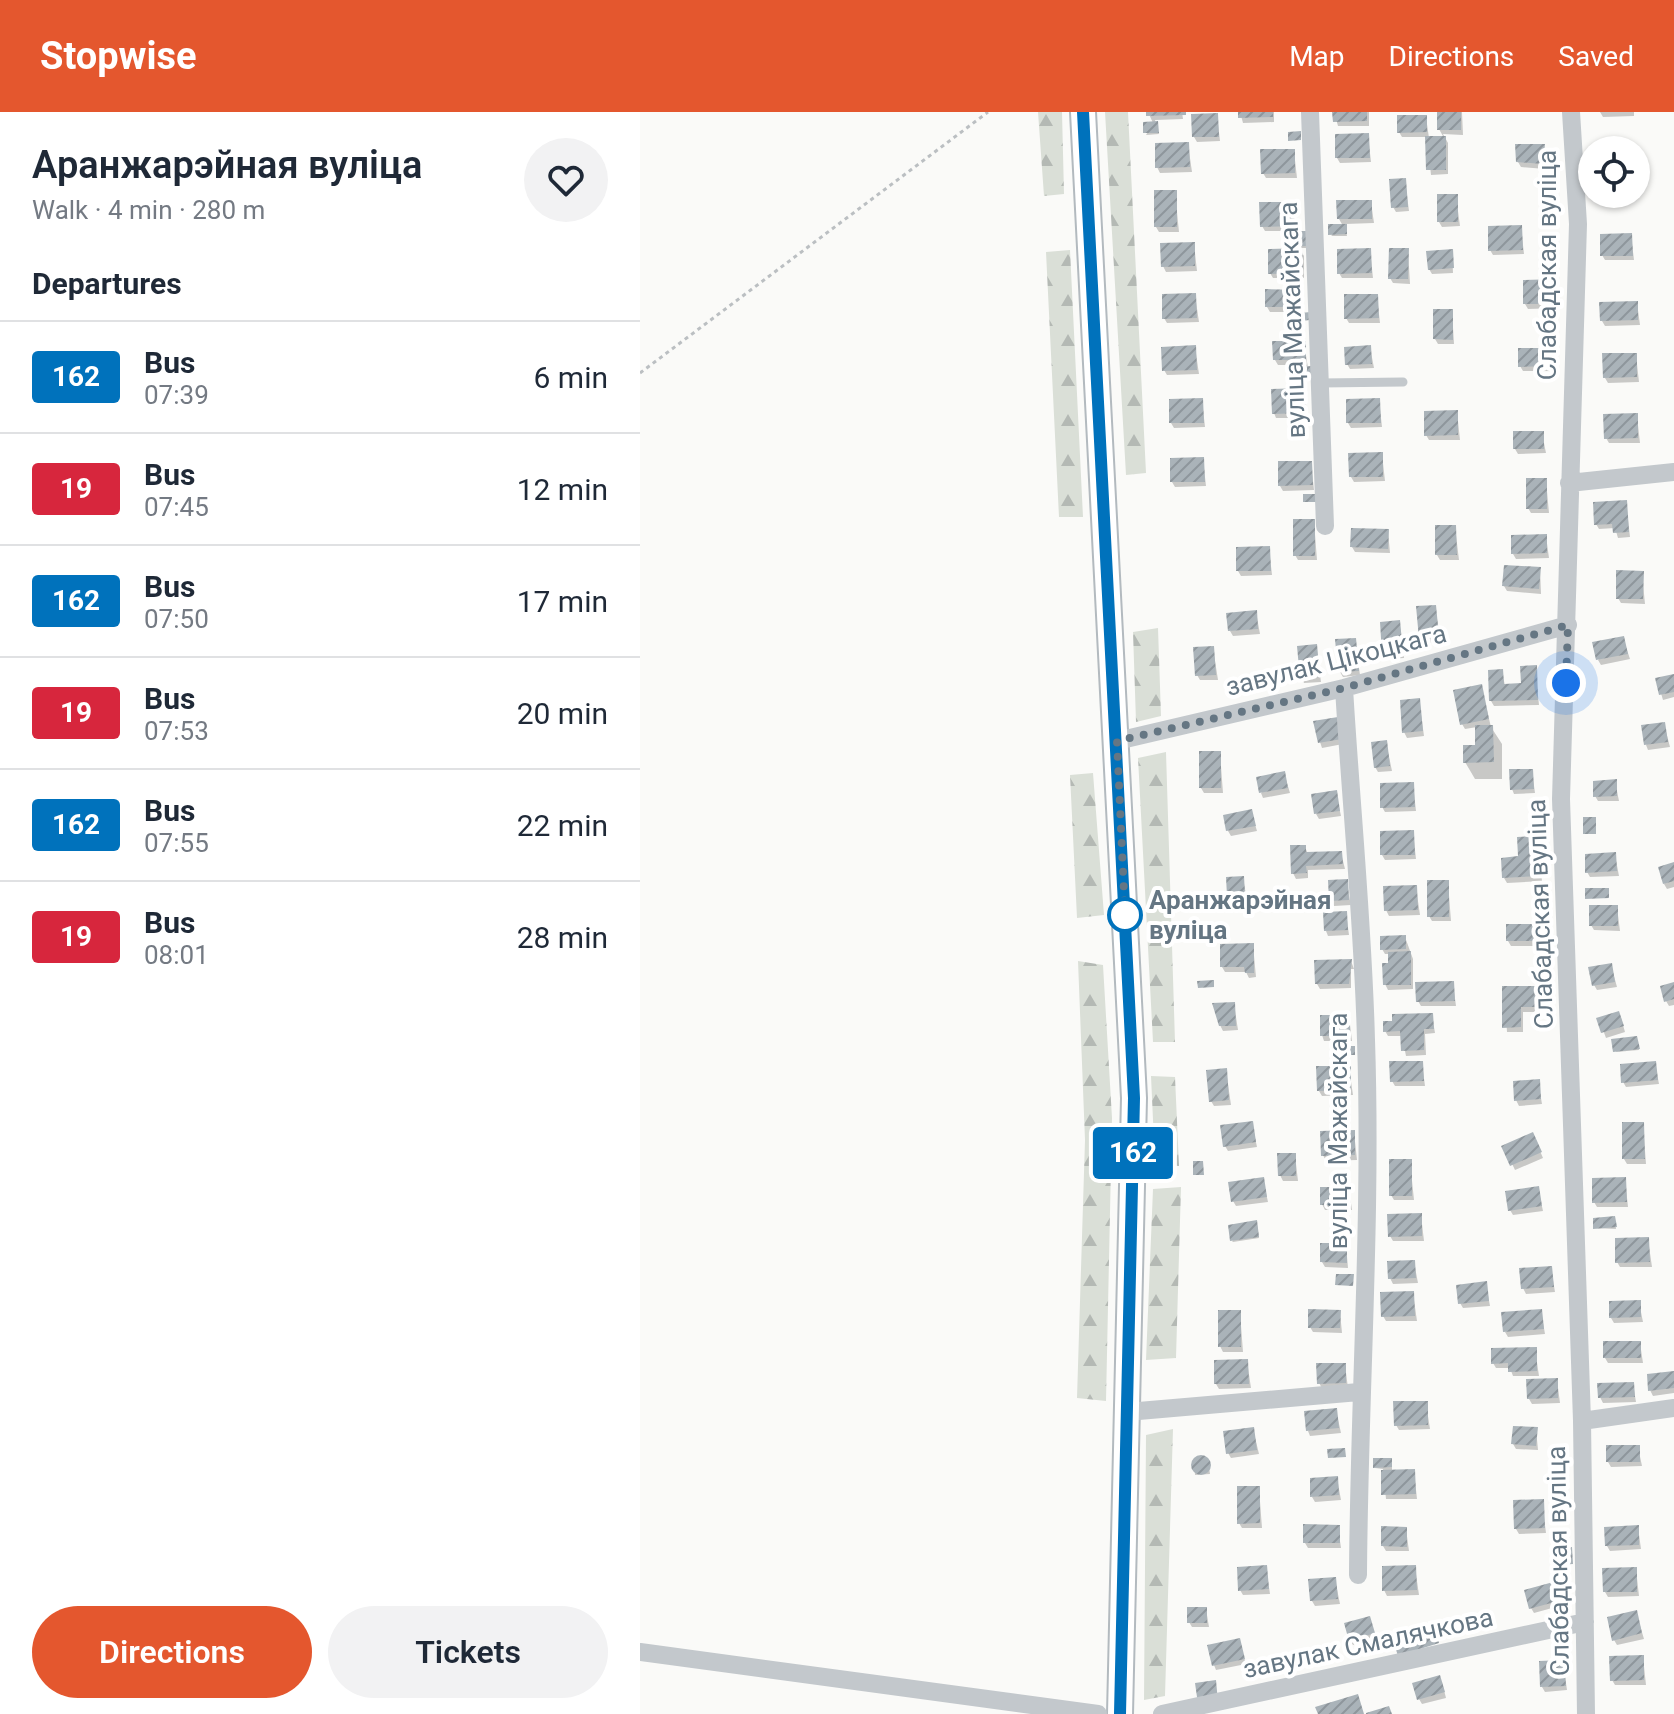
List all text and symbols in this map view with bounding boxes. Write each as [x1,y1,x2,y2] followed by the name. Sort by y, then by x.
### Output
[40,34,197,78] text: Stopwise
[1289,40,1345,73] text: Map
[1389,40,1514,73] text: Directions
[1558,40,1634,73] text: Saved
[1578,136,1650,208] map controls
[1578,136,1650,208] button: locate
[524,138,608,222] button: heart
[32,143,422,187] text: Аранжарэйная вуліца
[1532,150,1562,380] street label: Слабадская вуліца
[32,195,265,225] text: Walk · 4 min · 280 m
[1273,201,1311,439] street label: вуліца Мажайскага
[32,266,182,301] text: Departures
[144,345,195,380] text: Bus
[52,360,100,393] text: 162
[534,360,608,395] text: 6 min
[144,380,209,410] text: 07:39
[144,457,195,492] text: Bus
[60,472,92,505] text: 19
[517,472,608,507] text: 12 min
[144,492,209,522] text: 07:45
[144,569,195,604] text: Bus
[52,584,100,617] text: 162
[517,584,608,619] text: 17 min
[144,604,209,634] text: 07:50
[1223,618,1449,702] street label: завулак Цікоцкага
[1546,663,1586,703] your location
[144,681,195,716] text: Bus
[60,696,92,729] text: 19
[517,696,608,731] text: 20 min
[144,716,209,746] text: 07:53
[144,793,195,828] text: Bus
[1521,798,1559,1030] street label: Слабадская вуліца
[52,808,100,841] text: 162
[517,808,608,843] text: 22 min
[144,828,209,858] text: 07:55
[1149,885,1332,945] place label: Аранжарэйная вуліца
[1108,898,1142,932] marker: Аранжарэйная вуліца
[144,905,195,940] text: Bus
[60,920,92,953] text: 19
[517,920,608,955] text: 28 min
[144,940,209,970] text: 08:01
[1323,1013,1353,1249] street label: вуліца Мажайскага
[1087,1127,1179,1179] line badge: 162
[1109,1136,1157,1169] text: 162
[1541,1446,1575,1676] street label: Слабадская вуліца
[1240,1602,1496,1684] street label: завулак Смалячкова
[32,1606,312,1698] button: Directions
[328,1606,608,1698] button: Tickets

